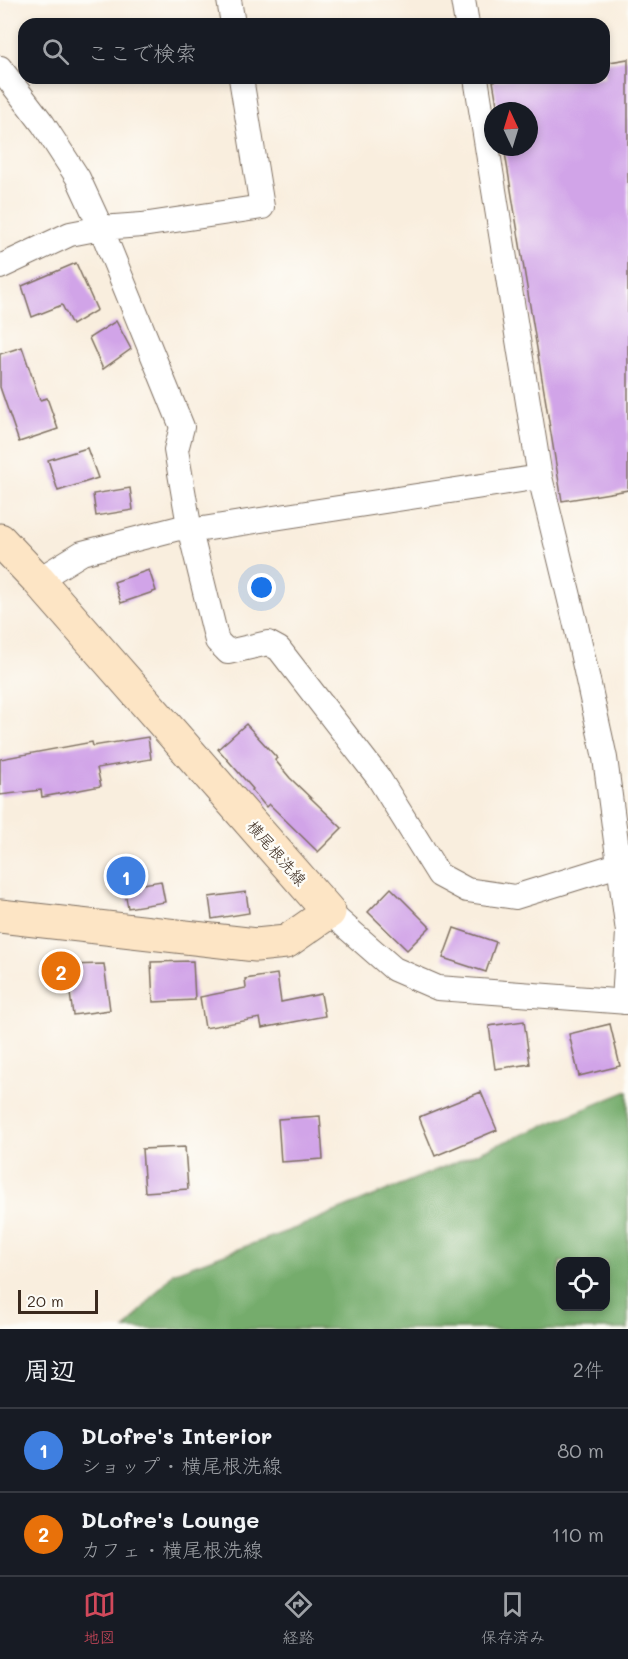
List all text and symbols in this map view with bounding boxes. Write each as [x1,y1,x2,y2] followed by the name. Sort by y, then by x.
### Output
[18,18,610,84] search box
[39,35,72,68] icon: search
[87,38,197,67] text: ここで検索
[484,102,538,156] north arrow
[247,573,276,602] your location
[243,816,312,890] street label: 横尾根洗線
[106,854,146,898] pin: 1
[42,948,80,994] pin: 2
[556,1257,610,1311] map controls
[556,1257,610,1311] button: locate
[18,1287,98,1314] scale bar
[27,1290,64,1311] text: 20 m
[24,1353,76,1387] text: 周辺
[573,1356,604,1382] text: 2件
[81,1421,272,1450] text: DLofre's Interior
[39,1437,48,1463] text: 1
[557,1437,604,1463] text: 80 m
[81,1452,282,1478] text: ショップ · 横尾根洗線
[81,1505,259,1534] text: DLofre's Lounge
[38,1521,49,1547] text: 2
[551,1521,604,1547] text: 110 m
[81,1536,263,1562] text: カフェ · 横尾根洗線
[83,1588,116,1648] tab: 地図
[282,1588,315,1648] tab: 経路
[481,1588,545,1648] tab: 保存済み

